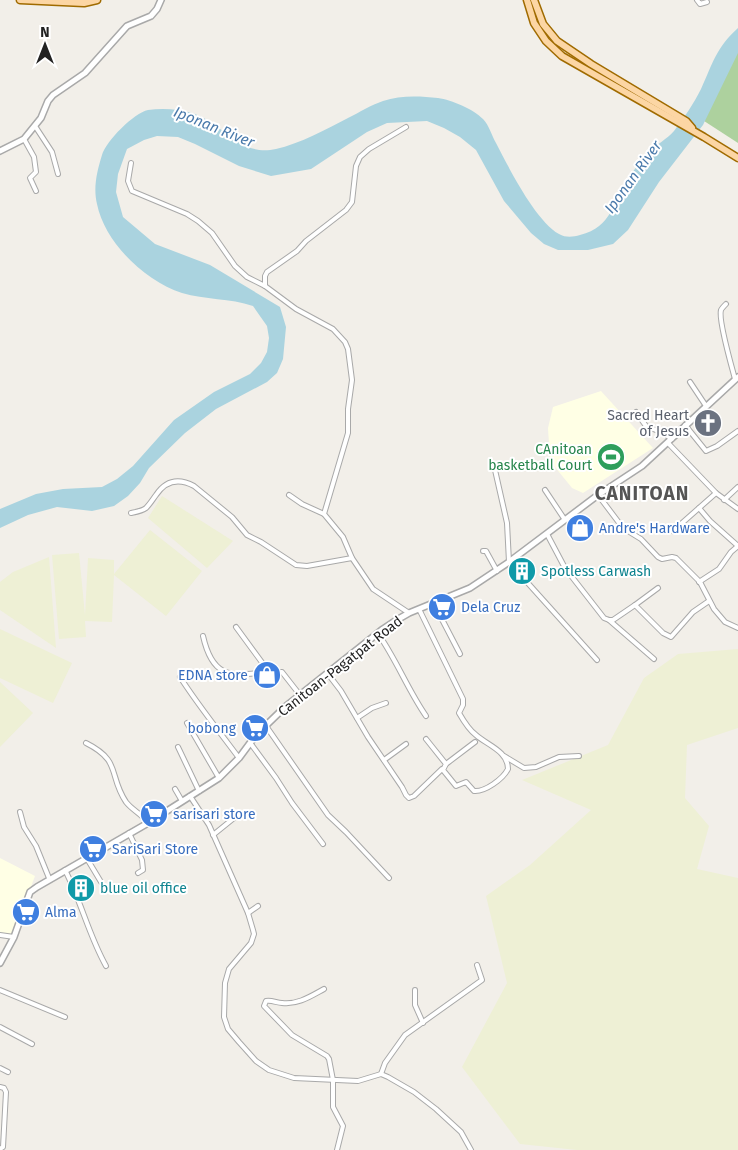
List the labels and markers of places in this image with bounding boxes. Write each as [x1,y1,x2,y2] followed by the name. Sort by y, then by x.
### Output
[607,407,690,440] place label: Sacred Heart of Jesus
[693,408,723,438] church icon: Sacred Heart of Jesus
[488,441,593,474] place label: CAnitoan basketball Court
[596,442,626,472] sports icon: CAnitoan basketball Court
[565,513,595,543] shop icon: Andre's Hardware
[599,520,710,537] place label: Andre's Hardware
[507,556,537,586] building icon: Spotless Carwash
[541,563,651,580] place label: Spotless Carwash
[427,592,457,622] supermarket icon: Dela Cruz
[461,599,520,616] place label: Dela Cruz
[252,660,282,690] shop icon: EDNA store
[178,667,248,684] place label: EDNA store
[240,713,270,743] supermarket icon: bobong
[188,720,237,737] place label: bobong
[139,799,169,829] supermarket icon: sarisari store
[173,806,256,823] place label: sarisari store
[78,834,108,864] supermarket icon: SariSari Store
[112,841,198,858] place label: SariSari Store
[66,873,96,903] building icon: blue oil office
[100,880,187,897] place label: blue oil office
[11,897,41,927] supermarket icon: Alma
[45,904,77,921] place label: Alma

